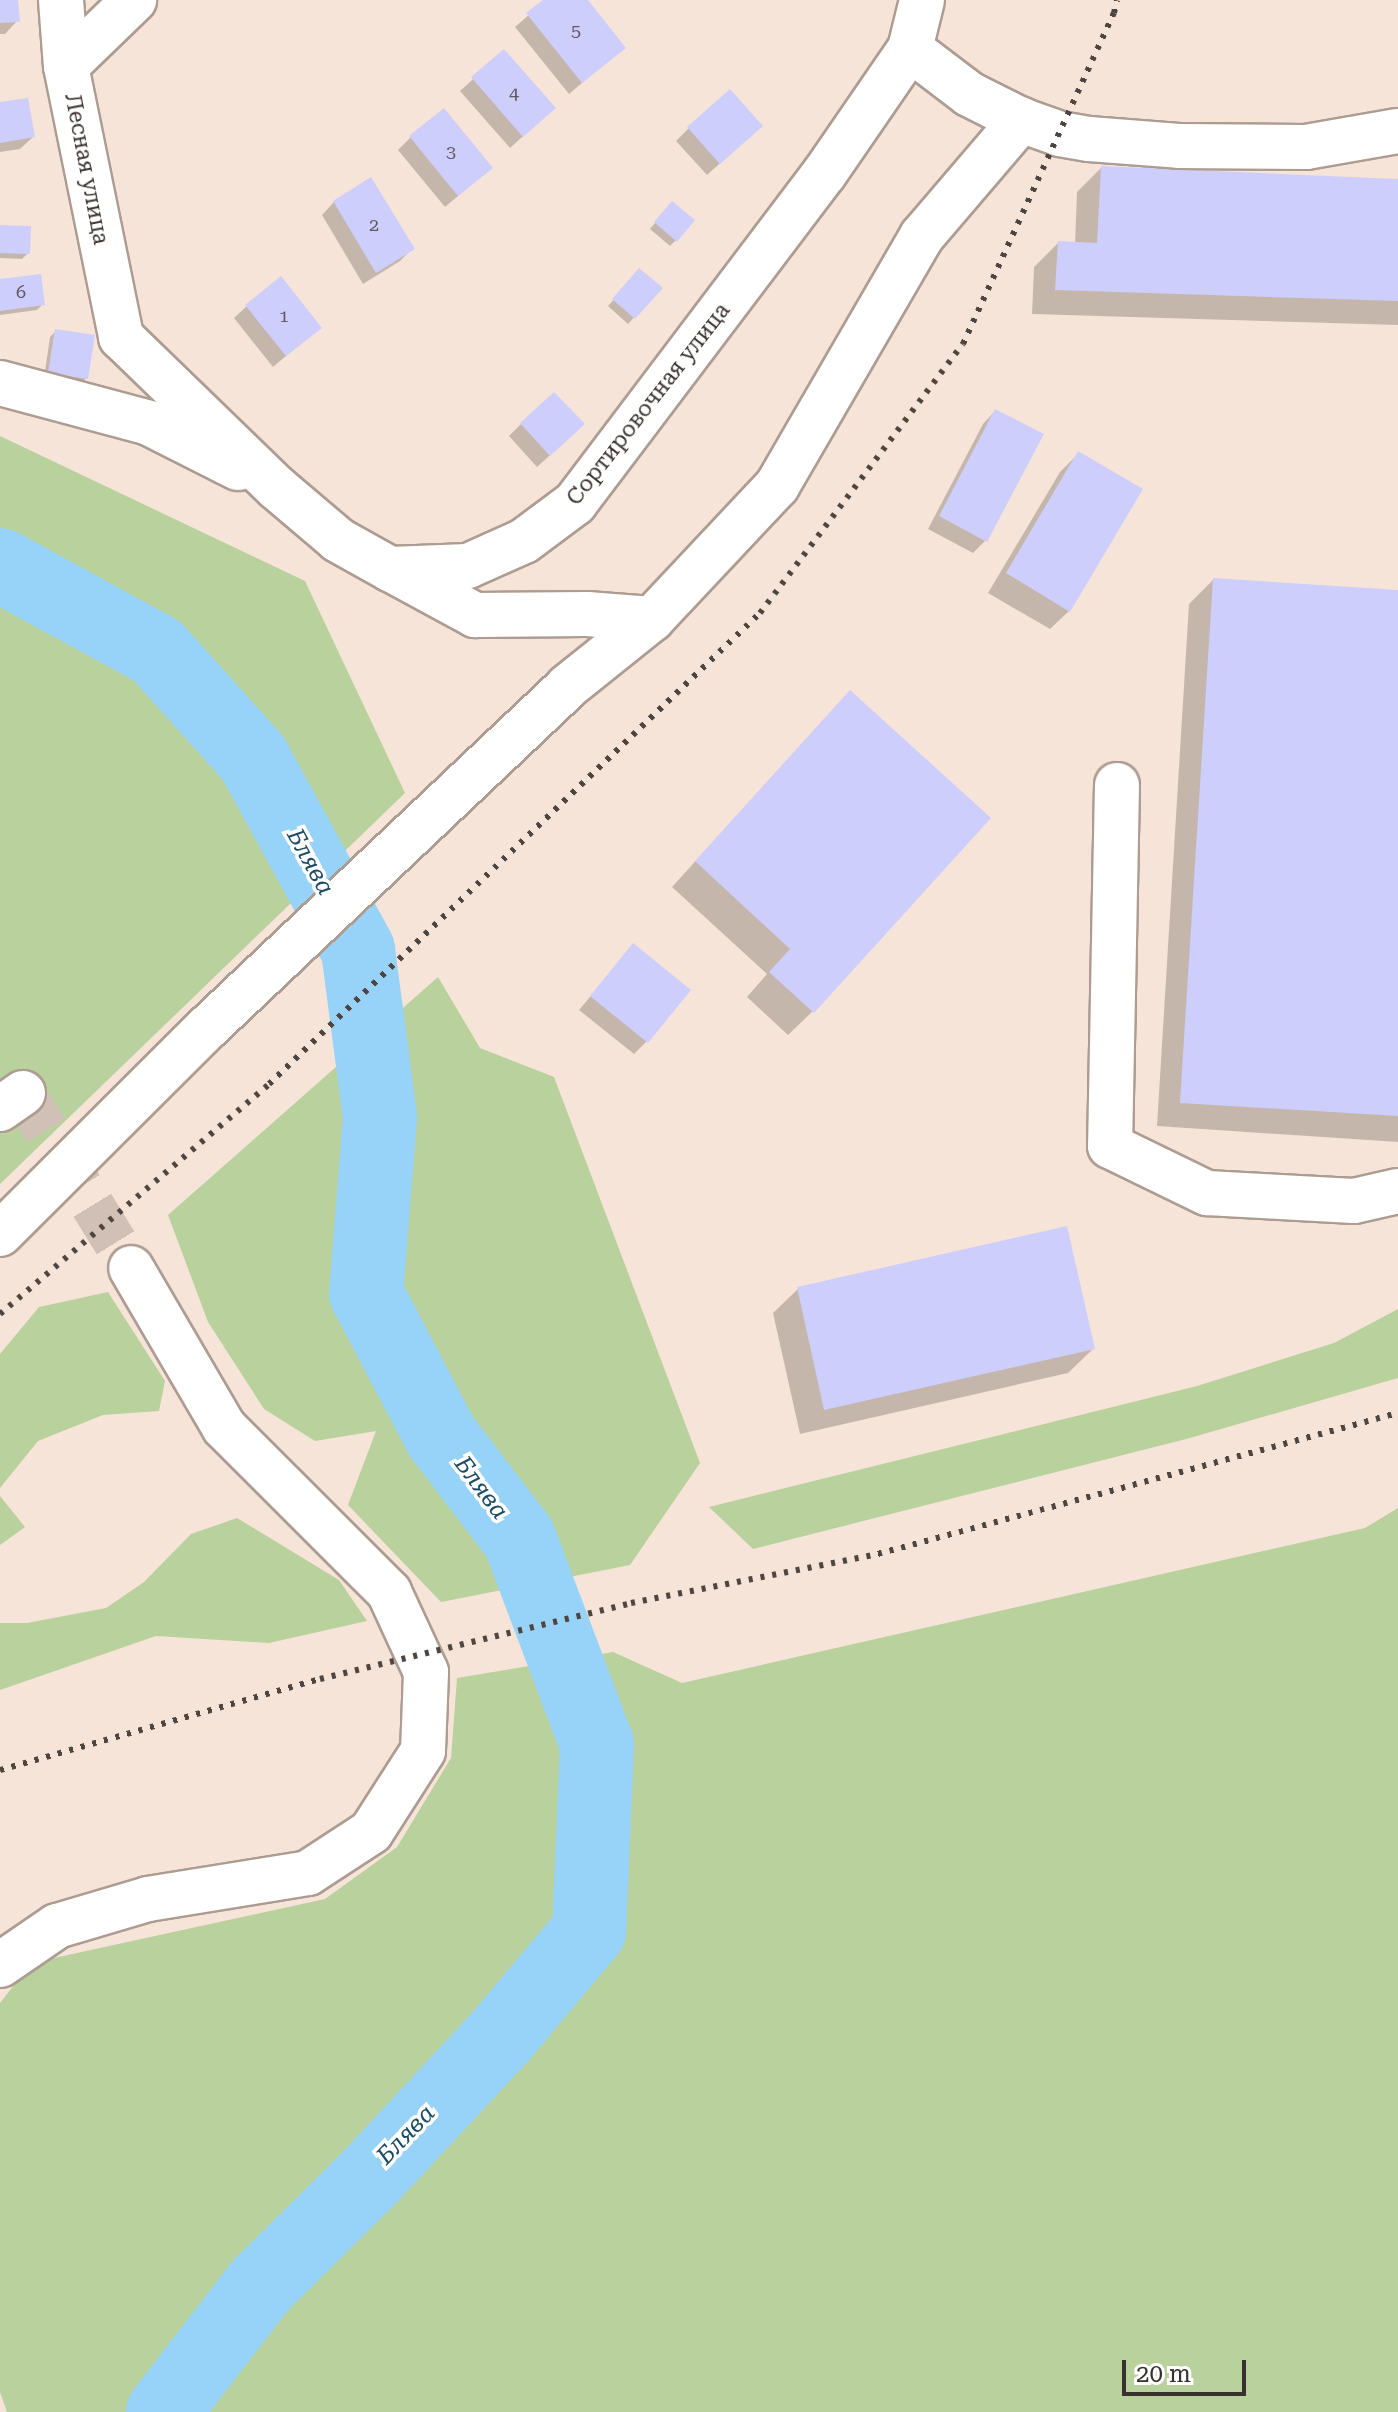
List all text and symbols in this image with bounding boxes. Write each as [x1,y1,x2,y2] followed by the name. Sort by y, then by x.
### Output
[571,20,581,42] house number: 5
[509,82,519,104] house number: 4
[59,91,115,247] street label: Лесная улица
[446,141,456,163] house number: 3
[369,214,379,236] house number: 2
[16,281,26,303] house number: 6
[561,298,735,510] street label: Сортировочная улица
[279,305,289,327] house number: 1
[280,824,340,900] water label: Блява
[448,1451,514,1525] water label: Блява
[371,2099,441,2171] water label: Блява
[1126,2344,1250,2394] scale bar
[1136,2360,1191,2388] text: 20 m

